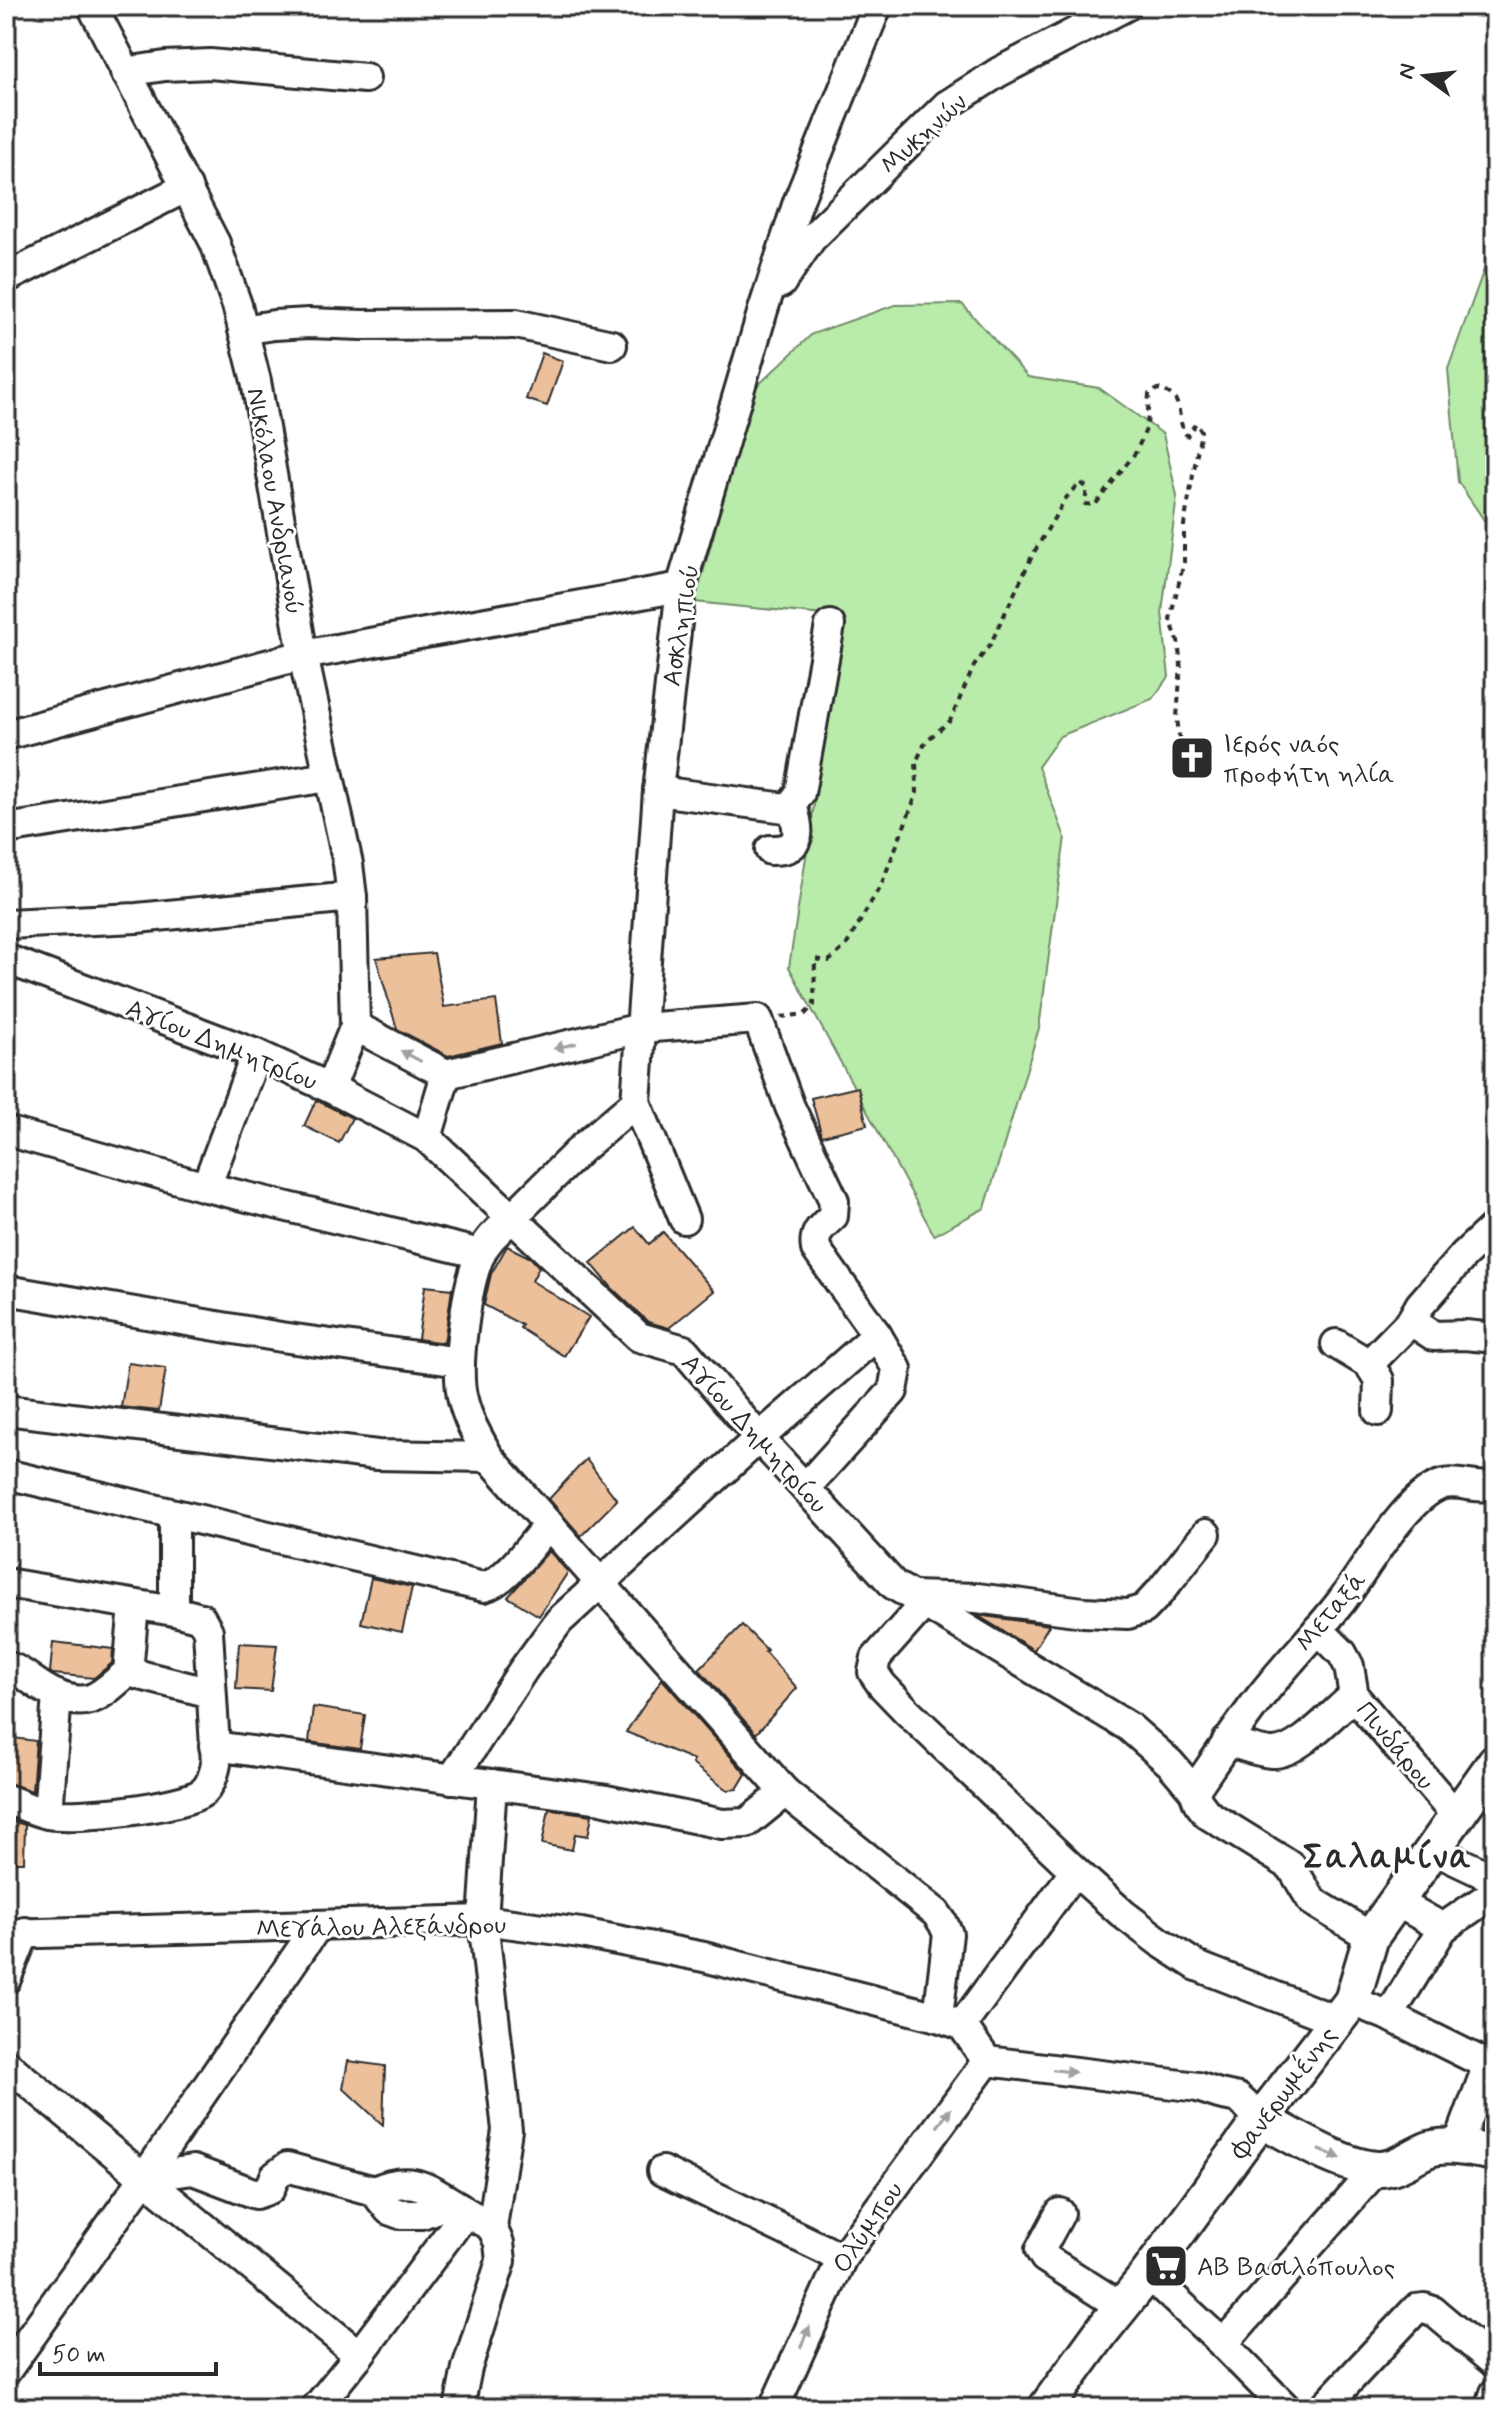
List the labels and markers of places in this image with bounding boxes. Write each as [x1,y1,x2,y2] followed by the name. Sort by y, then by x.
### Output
[1223,728,1395,792] place label: Ιερός ναός προφήτη ηλία
[1168,734,1216,782] church icon: Ιερός ναός προφήτη ηλία
[1142,2242,1190,2290] supermarket icon: ΑΒ Βασιλόπουλος
[1197,2251,1395,2285] place label: ΑΒ Βασιλόπουλος

